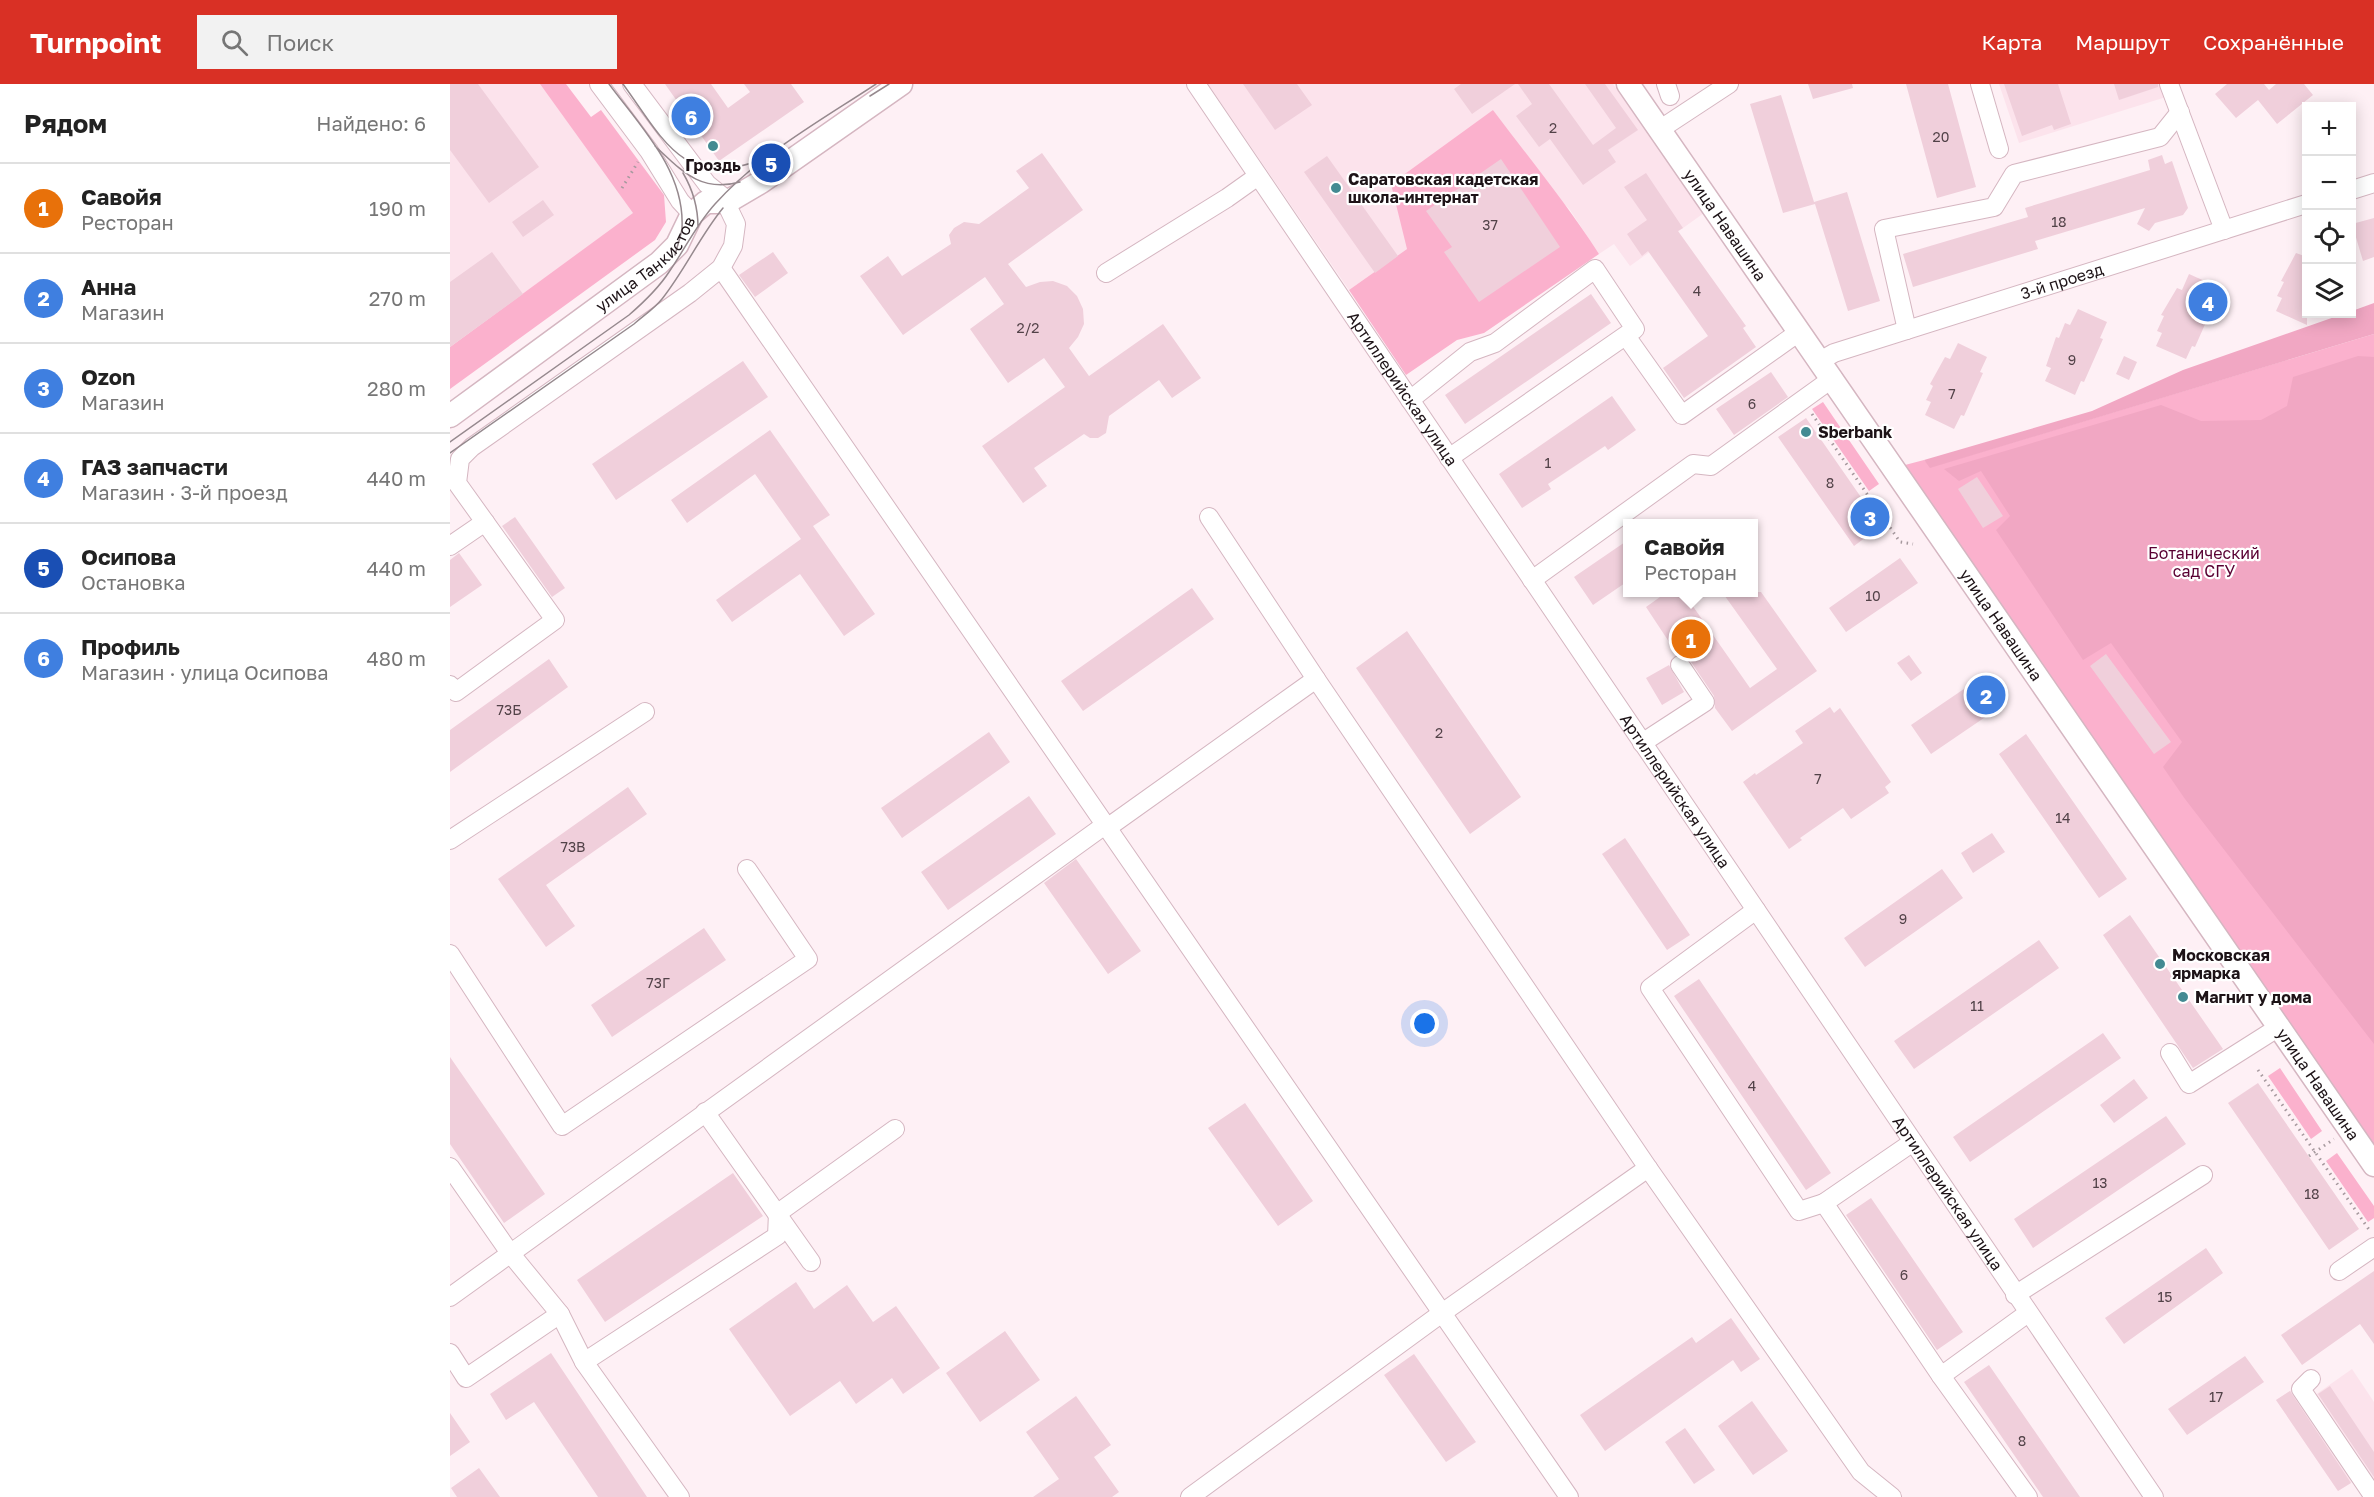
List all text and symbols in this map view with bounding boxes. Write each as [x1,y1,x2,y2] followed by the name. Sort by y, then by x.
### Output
[197,15,617,69] search box
[30,26,161,59] text: Turnpoint
[218,26,251,59] icon: search
[266,29,334,56] text: Поиск
[1981,29,2042,55] text: Карта
[2075,29,2170,55] text: Маршрут
[2203,29,2344,55] text: Сохранённые
[672,93,710,138] pin: 6
[2302,102,2356,318] map controls
[2302,102,2356,156] button: +
[24,108,107,139] text: Рядом
[316,111,426,135] text: Найдено: 6
[1549,119,1557,136] house number: 2
[1933,128,1949,145] house number: 20
[706,139,720,153] marker: Гроздь
[752,140,790,185] pin: 5
[685,155,741,175] place label: Гроздь
[2302,156,2356,210] button: −
[1679,165,1771,285] street label: улица Навашина
[1348,169,1538,207] place label: Саратовская кадетская школа-интернат
[1329,181,1343,195] marker: Саратовская кадетская школа-интернат
[81,183,162,210] text: Савойя
[38,196,49,220] text: 1
[369,196,426,220] text: 190 m
[81,210,174,234] text: Ресторан
[2302,210,2356,264] button: locate
[592,213,699,316] street label: улица Танкистов
[2051,213,2067,230] house number: 18
[1482,216,1498,233] house number: 37
[2018,259,2106,304] street label: 3-й проезд
[2302,264,2356,318] button: layers
[81,273,136,300] text: Анна
[2188,280,2228,324] pin: 4
[1693,282,1701,299] house number: 4
[37,286,50,310] text: 2
[369,286,426,310] text: 270 m
[81,300,165,324] text: Магазин
[1343,308,1462,470] street label: Артиллерийская улица
[1017,319,1039,336] house number: 2/2
[2068,351,2076,368] house number: 9
[81,363,135,390] text: Ozon
[37,376,50,400] text: 3
[367,376,426,400] text: 280 m
[1948,385,1956,402] house number: 7
[81,390,165,414] text: Магазин
[1748,395,1756,412] house number: 6
[1818,422,1893,442] place label: Sberbank
[1799,425,1813,439] marker: Sberbank
[81,453,228,480] text: ГАЗ запчасти
[1545,454,1552,471] house number: 1
[37,466,50,490] text: 4
[367,466,426,490] text: 440 m
[1826,474,1834,491] house number: 8
[81,480,288,504] text: Магазин · 3-й проезд
[1850,494,1890,540] pin: 3
[1623,519,1758,597] popup
[1644,533,1725,560] text: Савойя
[81,543,176,570] text: Осипова
[2148,543,2260,581] park label: Ботанический сад СГУ
[37,556,50,580] text: 5
[367,556,426,580] text: 440 m
[1644,560,1737,584] text: Ресторан
[1956,565,2047,685] street label: улица Навашина
[81,570,186,594] text: Остановка
[1865,587,1881,604] house number: 10
[1672,616,1710,662] pin: 1
[81,633,180,660] text: Профиль
[37,646,50,670] text: 6
[367,646,426,670] text: 480 m
[81,660,329,684] text: Магазин · улица Осипова
[1966,672,2006,718] pin: 2
[497,701,521,718] house number: 73Б
[1616,710,1735,872] street label: Артиллерийская улица
[1435,724,1443,741] house number: 2
[1814,770,1822,787] house number: 7
[2055,809,2071,826] house number: 14
[561,838,586,855] house number: 73В
[1899,910,1907,927] house number: 9
[2172,945,2270,983] place label: Московская ярмарка
[2153,957,2167,971] marker: Московская ярмарка
[646,974,670,991] house number: 73Г
[2195,987,2312,1007] place label: Магнит у дома
[2176,990,2190,1004] marker: Магнит у дома
[1970,997,1984,1014] house number: 11
[1410,1009,1439,1038] your location
[2272,1024,2364,1144] street label: улица Навашина
[1748,1077,1756,1094] house number: 4
[1889,1112,2007,1274] street label: Артиллерийская улица
[2093,1174,2107,1191] house number: 13
[2304,1185,2320,1202] house number: 18
[1900,1266,1908,1283] house number: 6
[2158,1288,2172,1305] house number: 15
[2209,1388,2223,1405] house number: 17
[2018,1432,2026,1449] house number: 8

